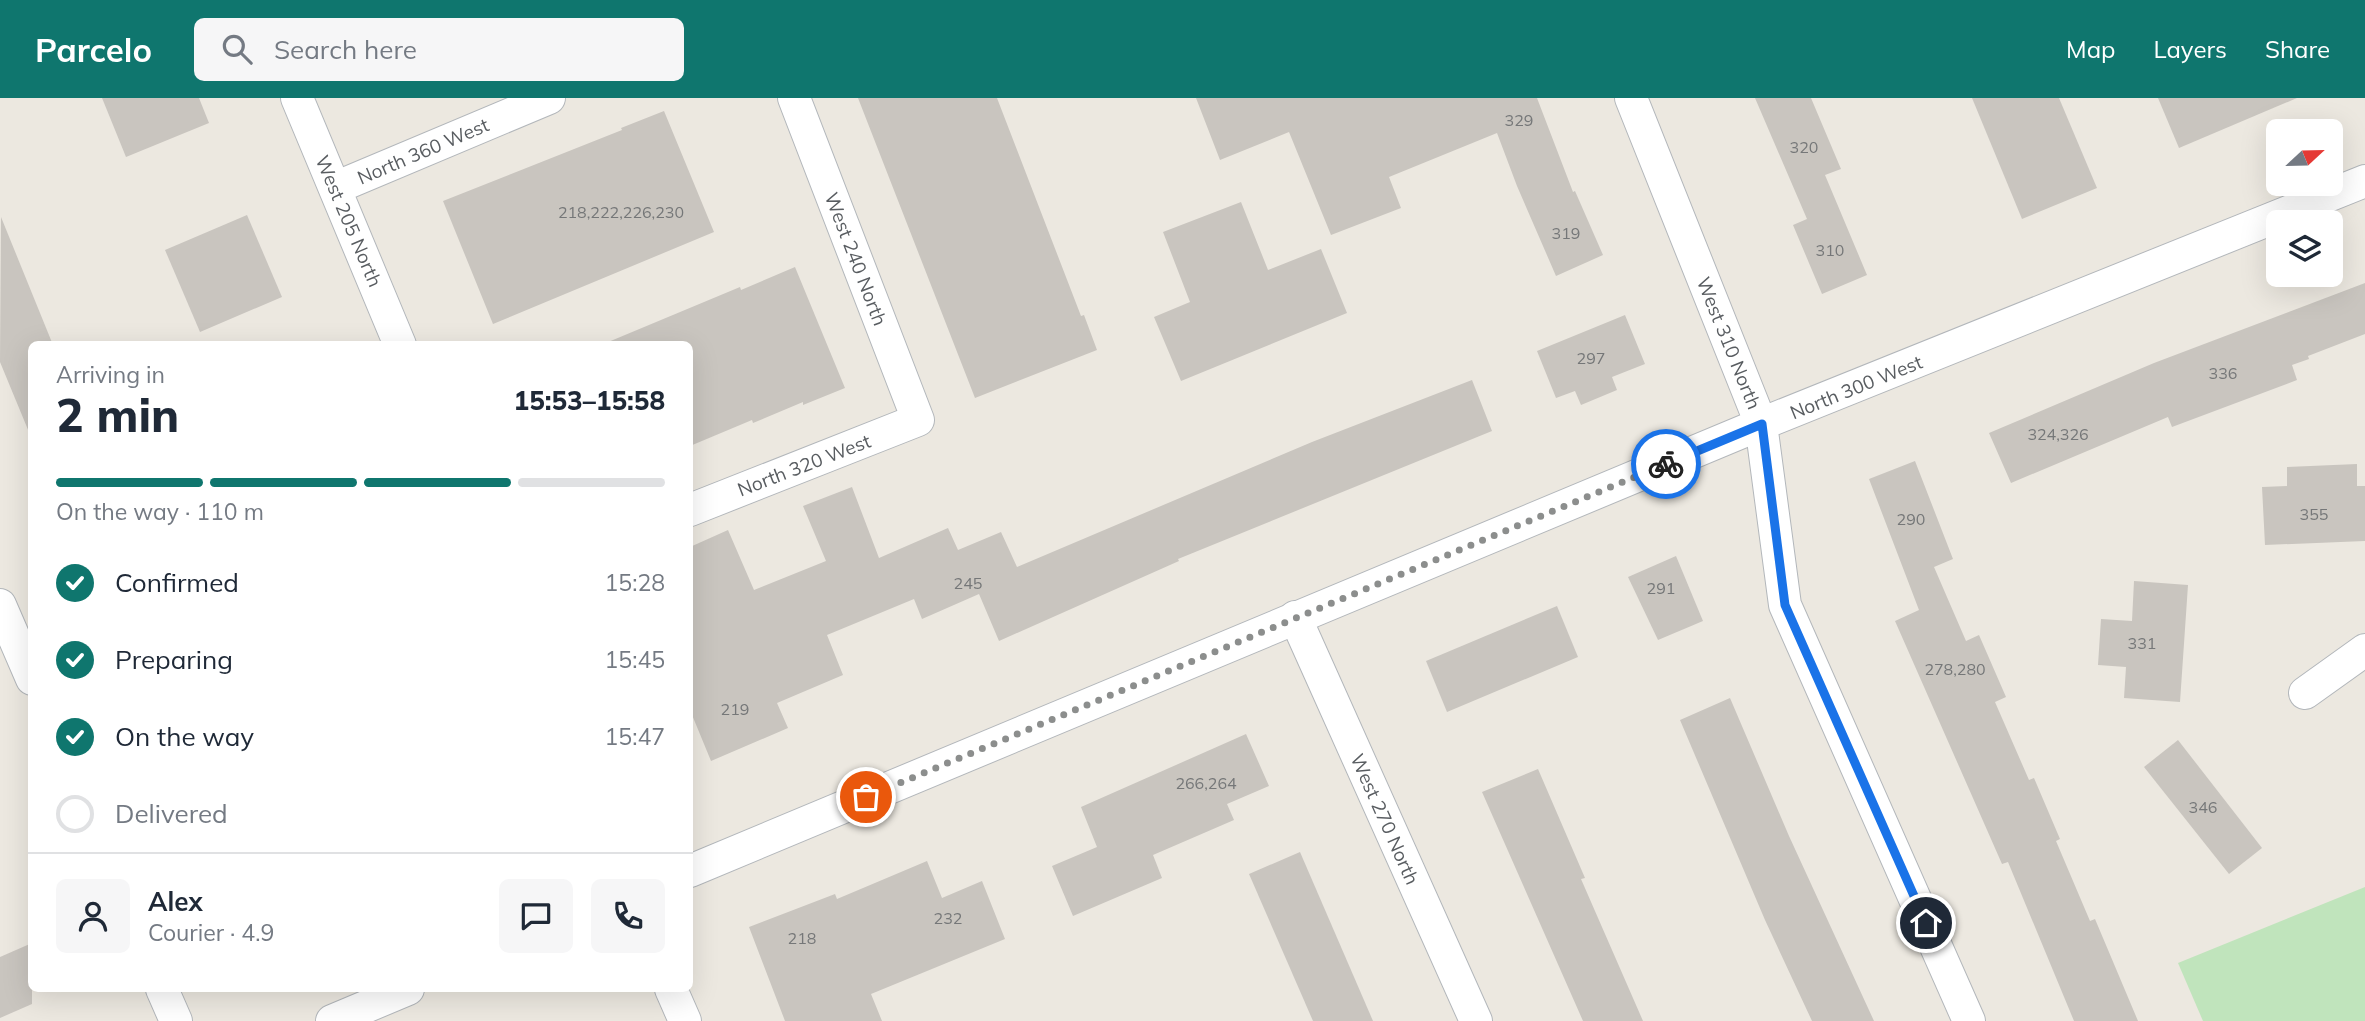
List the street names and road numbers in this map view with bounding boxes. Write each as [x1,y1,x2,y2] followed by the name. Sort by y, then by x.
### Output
[354,112,493,190] street label: North 360 West
[310,152,388,290] street label: West 205 North
[820,189,892,329] street label: West 240 North
[1692,273,1766,413] street label: West 310 North
[1786,349,1926,424] street label: North 300 West
[734,428,874,501] street label: North 320 West
[1345,750,1425,888] street label: West 270 North

